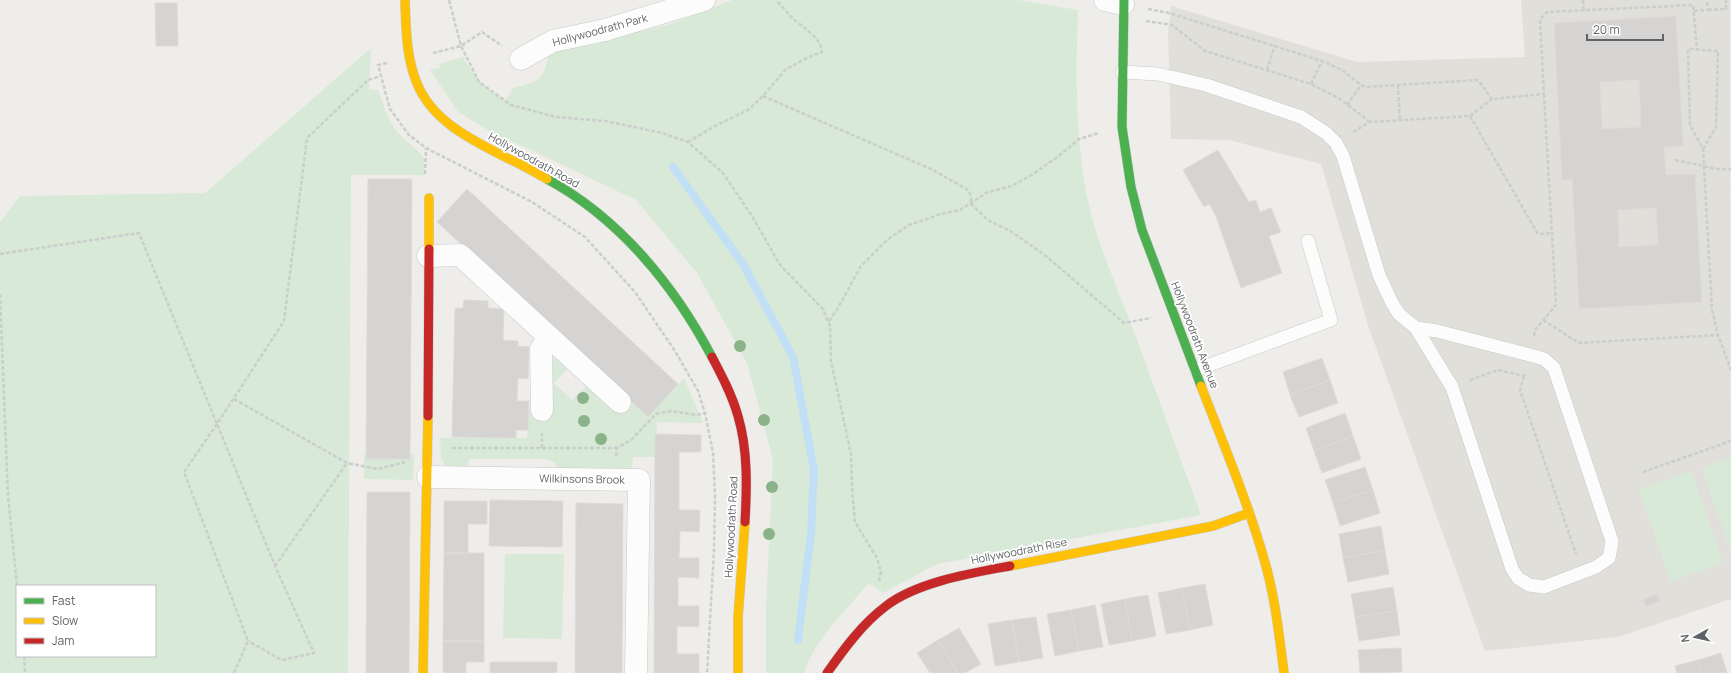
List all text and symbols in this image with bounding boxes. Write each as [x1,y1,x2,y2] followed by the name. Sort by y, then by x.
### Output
[551,9,649,49] street label: Hollywoodrath Park
[1587,16,1663,42] scale bar
[1593,21,1620,38] text: 20 m
[486,128,582,191] street label: Hollywoodrath Road
[1168,279,1223,391] street label: Hollywoodrath Avenue
[539,470,625,487] street label: Wilkinsons Brook
[720,476,741,578] street label: Hollywoodrath Road
[970,534,1069,567] street label: Hollywoodrath Rise
[16,585,156,657] legend
[52,592,76,609] text: Fast
[52,612,78,629] text: Slow
[1675,617,1715,657] north arrow
[52,632,74,649] text: Jam
[1677,633,1693,643] text: N

